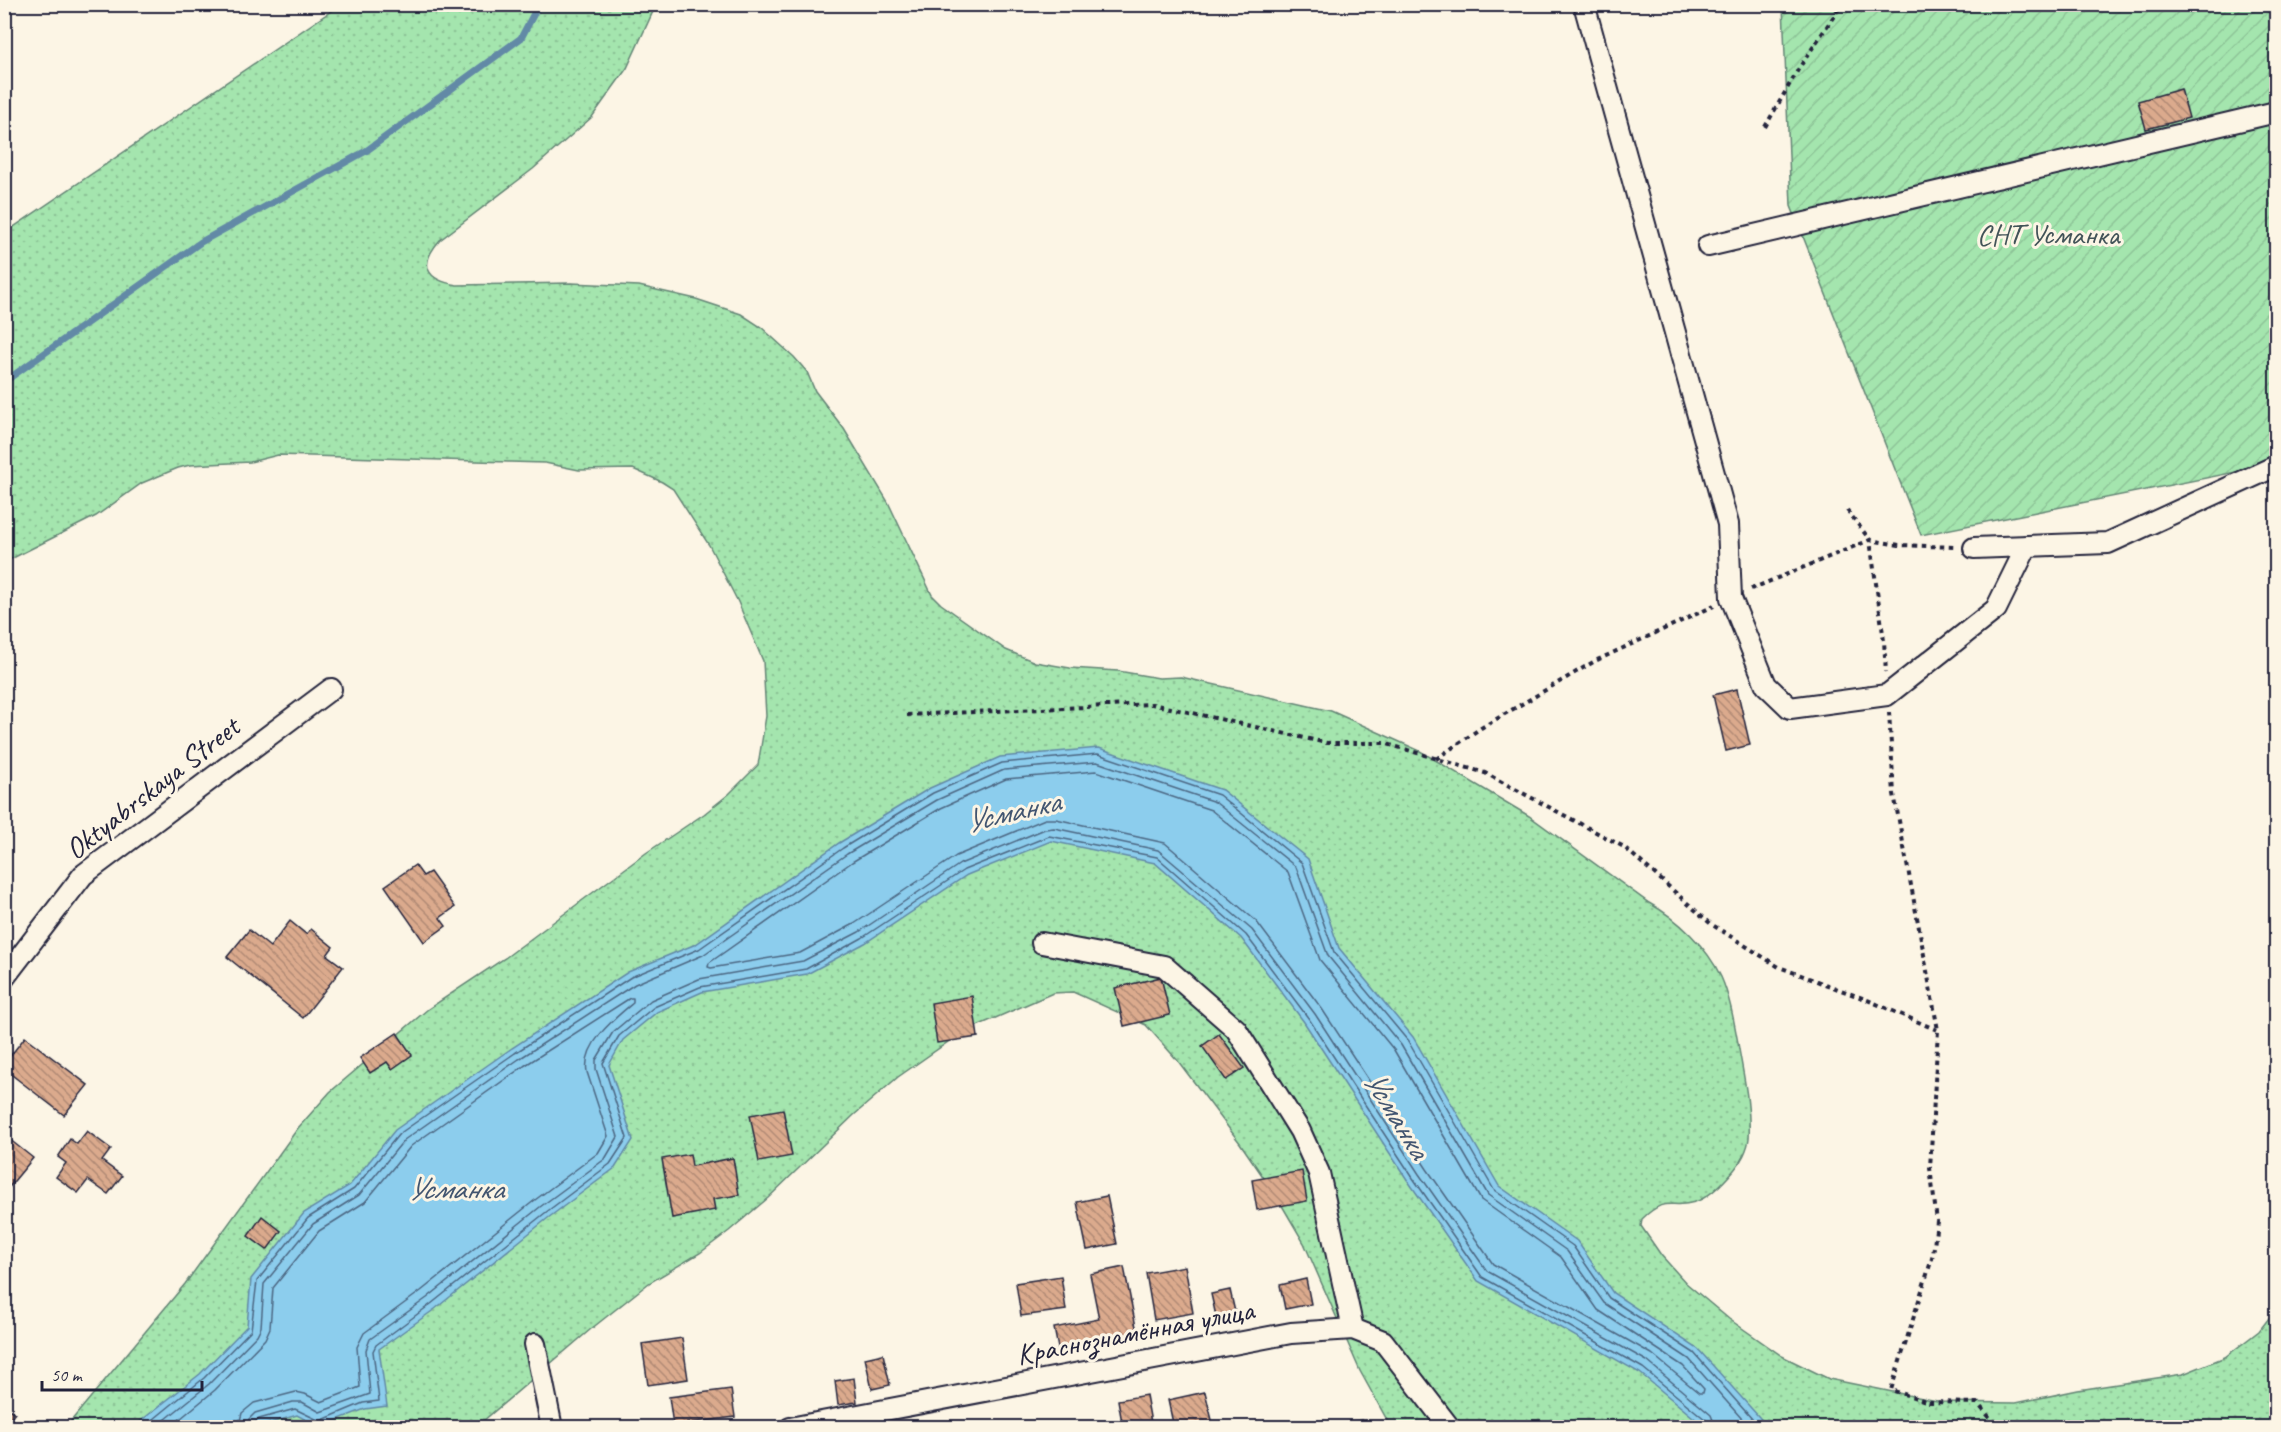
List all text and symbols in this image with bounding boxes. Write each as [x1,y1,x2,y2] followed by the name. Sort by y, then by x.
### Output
[1977,215,2121,253] park label: СНТ Усманка
[57,706,249,868] street label: Oktyabrskaya Street
[961,780,1067,842] water label: Усманка
[1354,1063,1441,1169] water label: Усманка
[407,1168,506,1209] water label: Усманка
[1013,1290,1259,1374] street label: Краснознамённая улица
[42,1354,202,1392] scale bar
[51,1364,84,1386] text: 50 m

